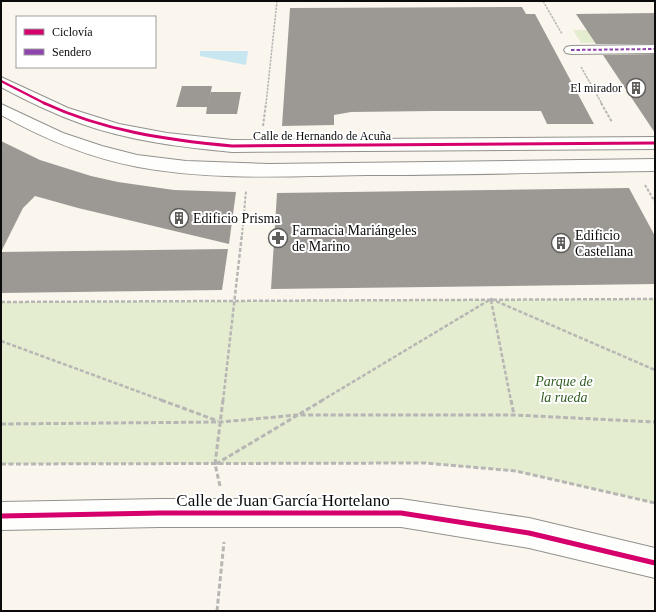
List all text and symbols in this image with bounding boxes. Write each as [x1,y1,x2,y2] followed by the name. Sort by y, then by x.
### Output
[16,16,156,68] legend
[52,25,93,39] text: Ciclovía
[52,45,91,59] text: Sendero
[625,77,647,99] building icon: El mirador
[570,81,622,95] place label: El mirador
[253,129,392,143] street label: Calle de Hernando de Acuña
[168,207,190,229] building icon: Edificio Prisma
[193,211,281,226] place label: Edificio Prisma
[292,223,417,254] place label: Farmacia Mariángeles de Marino
[267,227,289,249] pharmacy icon: Farmacia Mariángeles de Marino
[575,228,634,259] place label: Edificio Castellana
[550,232,572,254] building icon: Edificio Castellana
[534,374,593,405] park label: Parque de la rueda
[176,491,390,510] street label: Calle de Juan García Hortelano

